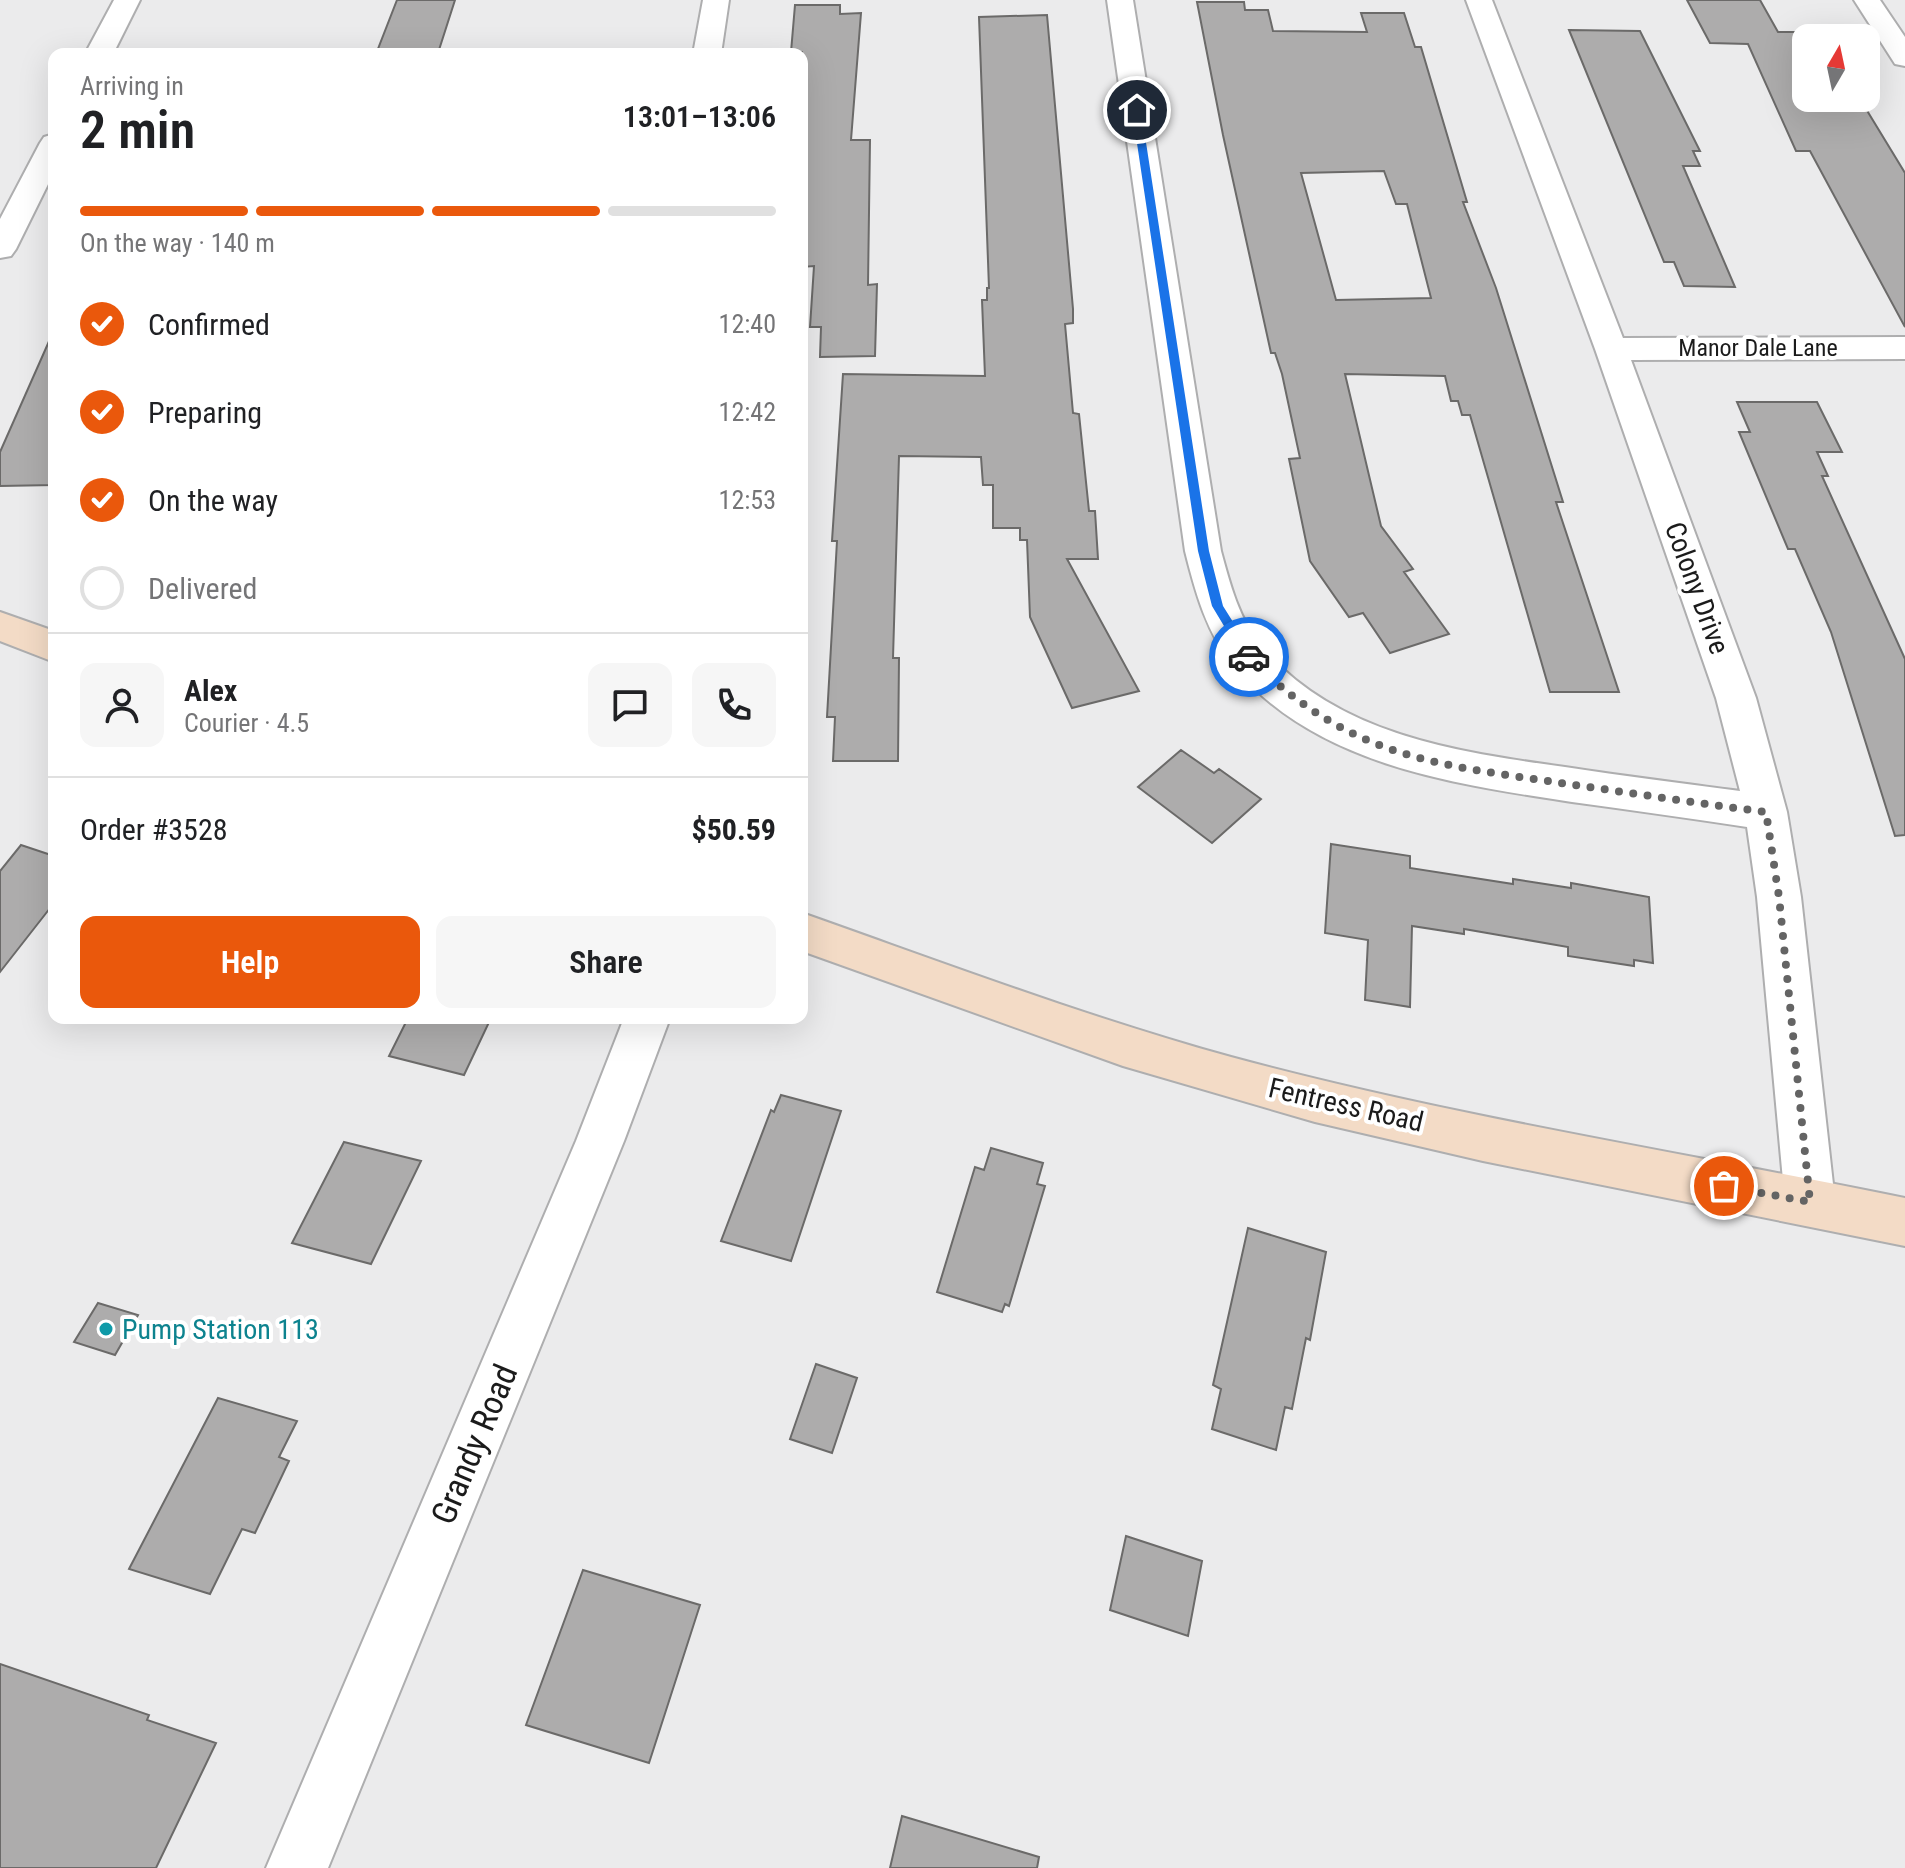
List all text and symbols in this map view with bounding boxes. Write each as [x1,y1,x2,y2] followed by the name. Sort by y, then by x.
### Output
[1792,24,1880,112] north arrow
[1792,24,1880,112] map controls
[80,71,184,101] text: Arriving in
[1103,76,1171,144] pin
[1115,88,1159,132] icon: home
[623,99,776,134] text: 13:01–13:06
[80,100,195,161] text: 2 min
[80,228,275,258] text: On the way · 140 m
[80,302,124,346] icon: check
[148,307,270,342] text: Confirmed
[719,309,776,339] text: 12:40
[1678,334,1838,362] street label: Manor Dale Lane
[80,390,124,434] icon: check
[148,395,262,430] text: Preparing
[719,397,776,427] text: 12:42
[80,478,124,522] icon: check
[148,483,278,518] text: On the way
[719,485,776,515] text: 12:53
[1658,518,1736,658] street label: Colony Drive
[148,571,257,606] text: Delivered
[1209,617,1289,697] courier
[1227,635,1271,679] icon: car
[80,663,164,747] button: person
[588,663,672,747] button: chat
[692,663,776,747] button: phone
[184,673,237,708] text: Alex
[184,708,309,738] text: Courier · 4.5
[80,812,228,847] text: Order #3528
[691,812,776,847] text: $50.59
[80,916,420,1008] button: Help
[436,916,776,1008] button: Share
[1265,1071,1427,1139] street label: Fentress Road
[1690,1152,1758,1220] pin
[1702,1164,1746,1208] icon: bag
[122,1313,319,1346] place label: Pump Station 113
[97,1320,115,1338] marker: Pump Station 113
[422,1358,526,1530] street label: Grandy Road

